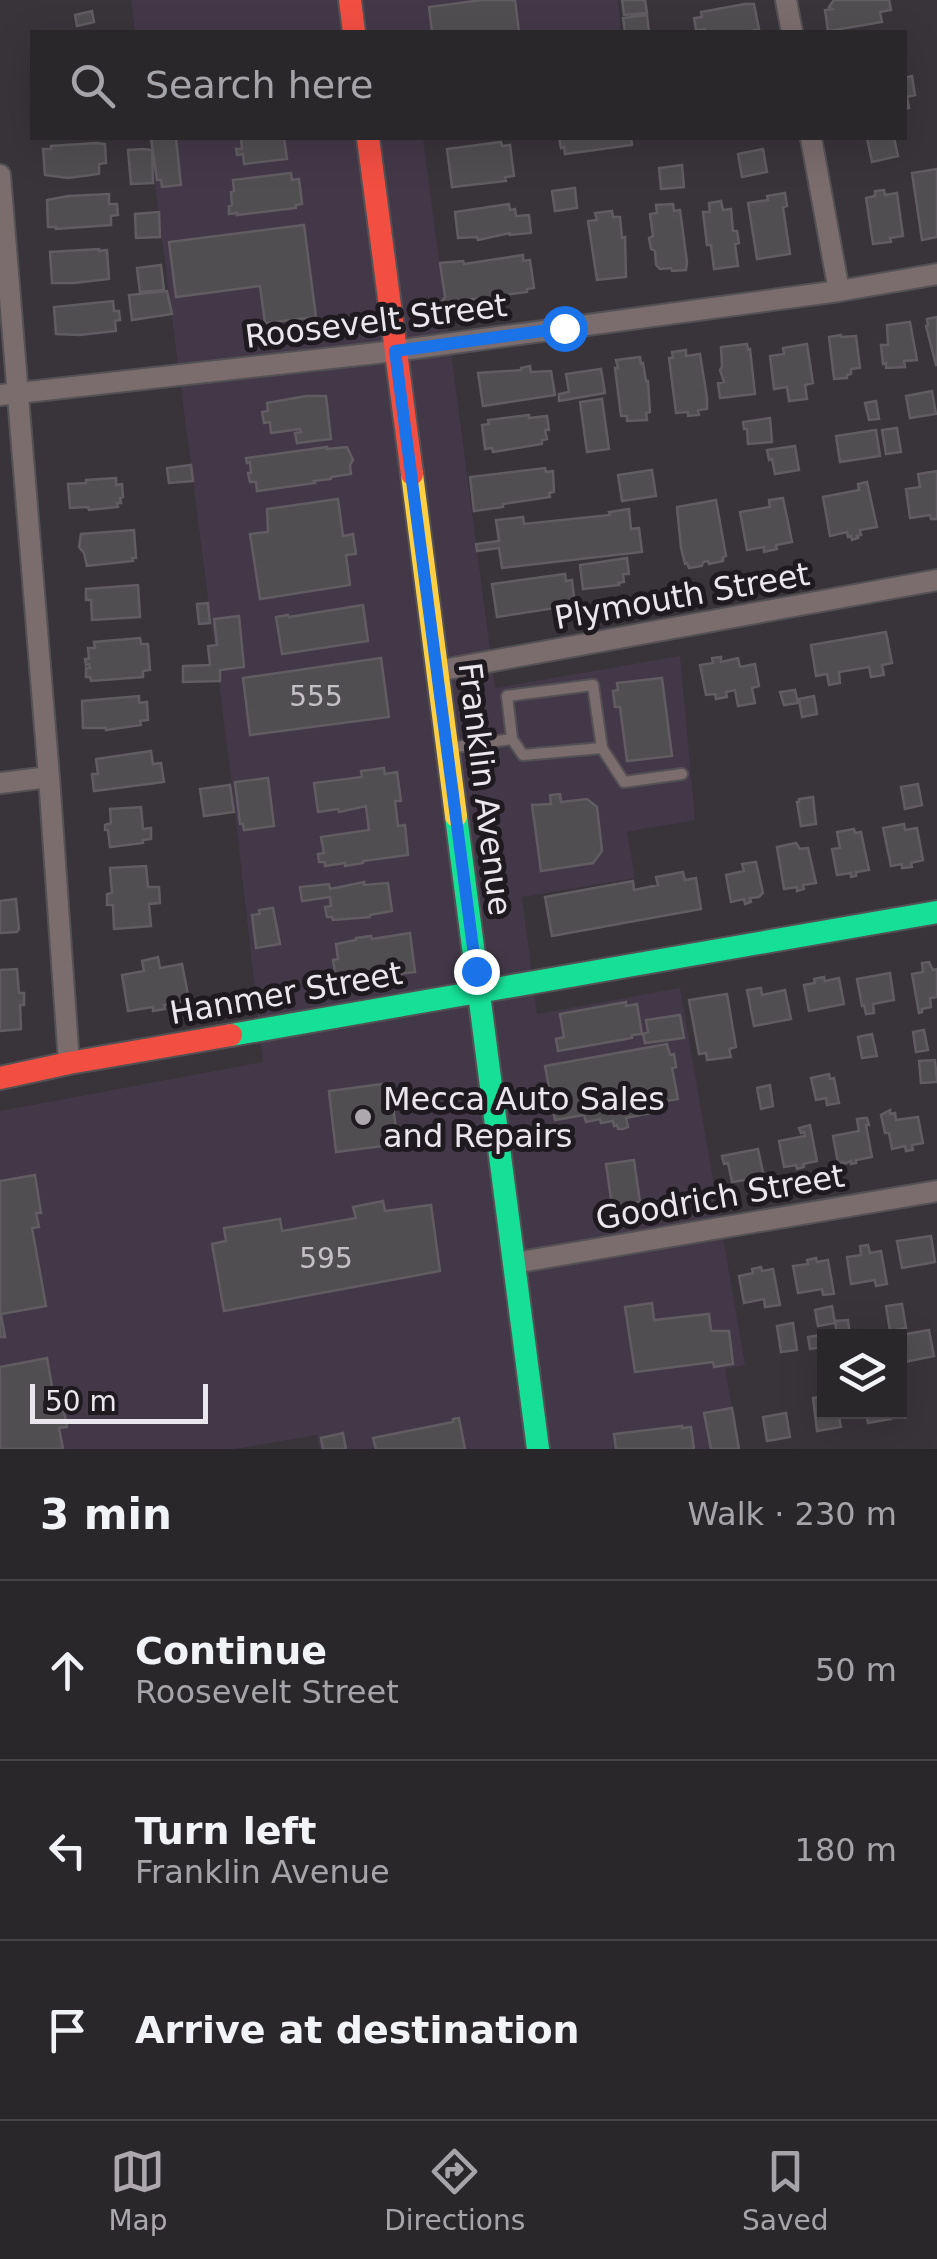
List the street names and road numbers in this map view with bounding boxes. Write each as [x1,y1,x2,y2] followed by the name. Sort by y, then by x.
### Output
[243,286,509,356] street label: Roosevelt Street
[551,555,813,637] street label: Plymouth Street
[451,660,519,918] street label: Franklin Avenue
[167,954,405,1032] street label: Hanmer Street
[593,1156,847,1238] street label: Goodrich Street

